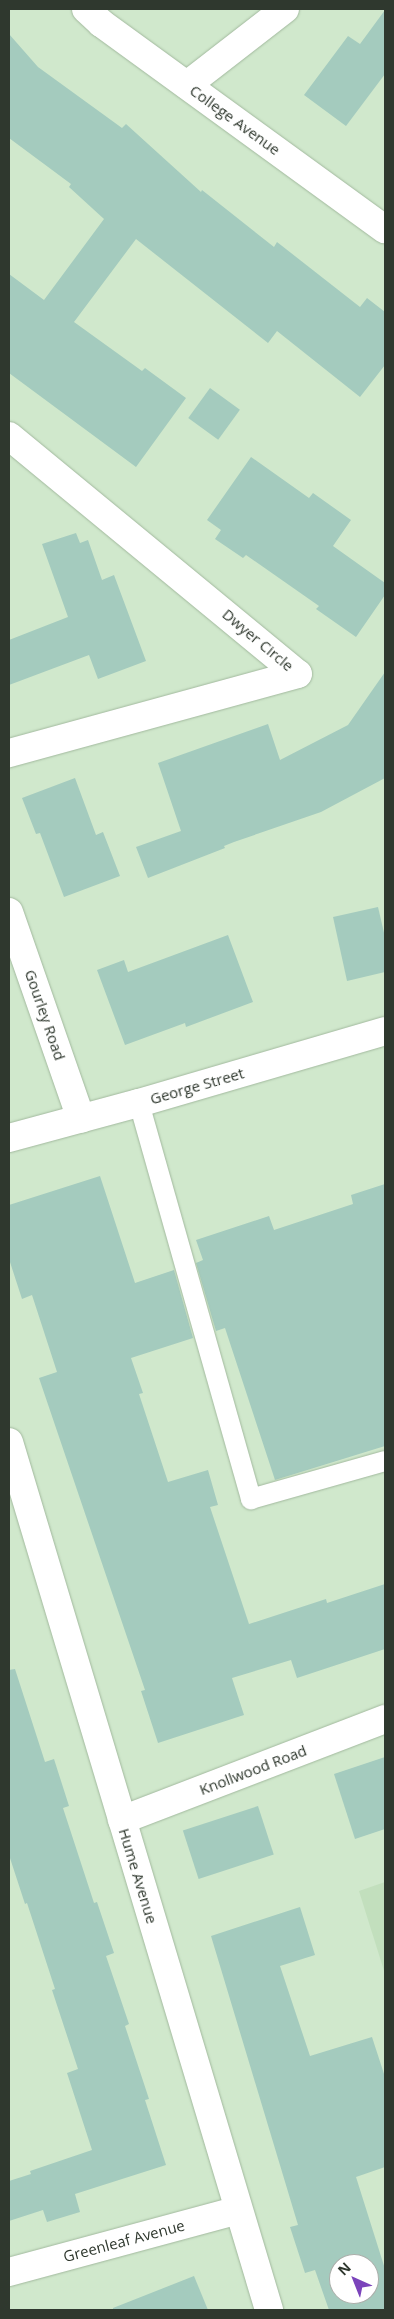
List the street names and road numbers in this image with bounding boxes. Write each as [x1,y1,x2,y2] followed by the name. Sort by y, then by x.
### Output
[186,81,284,159] street label: College Avenue
[219,605,297,675] street label: Dwyer Circle
[21,967,69,1063] street label: Gourley Road
[148,1064,246,1108] street label: George Street
[197,1741,309,1799] street label: Knollwood Road
[115,1826,161,1926] street label: Hume Avenue
[61,2216,187,2266] street label: Greenleaf Avenue

